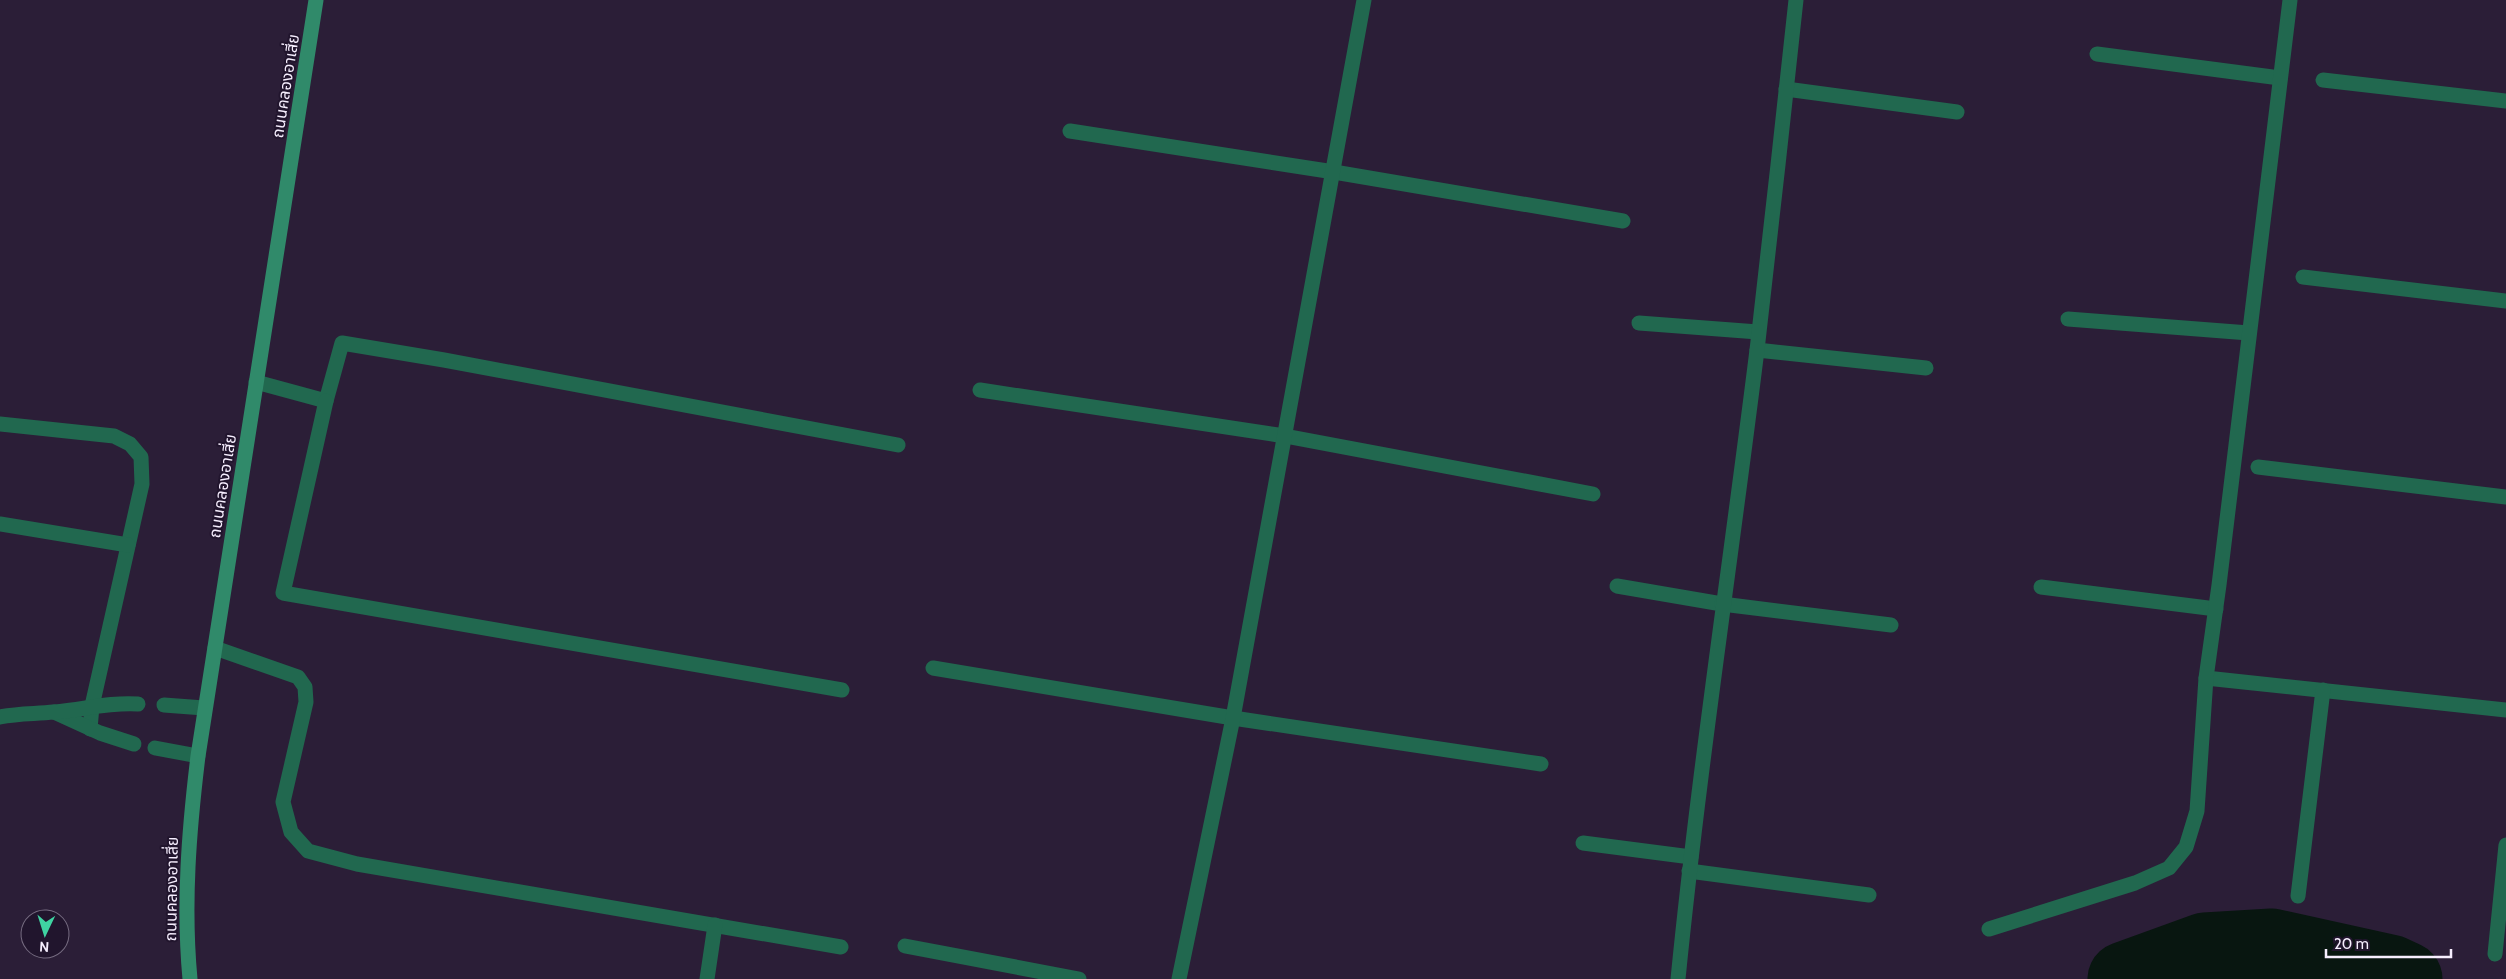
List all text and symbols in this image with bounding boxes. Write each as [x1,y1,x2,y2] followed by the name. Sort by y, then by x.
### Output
[266,32,303,139] street label: ถนนคลองอาเสี่ย
[203,432,240,539] street label: ถนนคลองอาเสี่ย
[159,836,182,942] street label: ถนนคลองอาเสี่ย
[20,909,70,959] north arrow
[2326,926,2451,958] scale bar
[2334,935,2369,953] text: 20 m
[39,938,50,956] text: N

